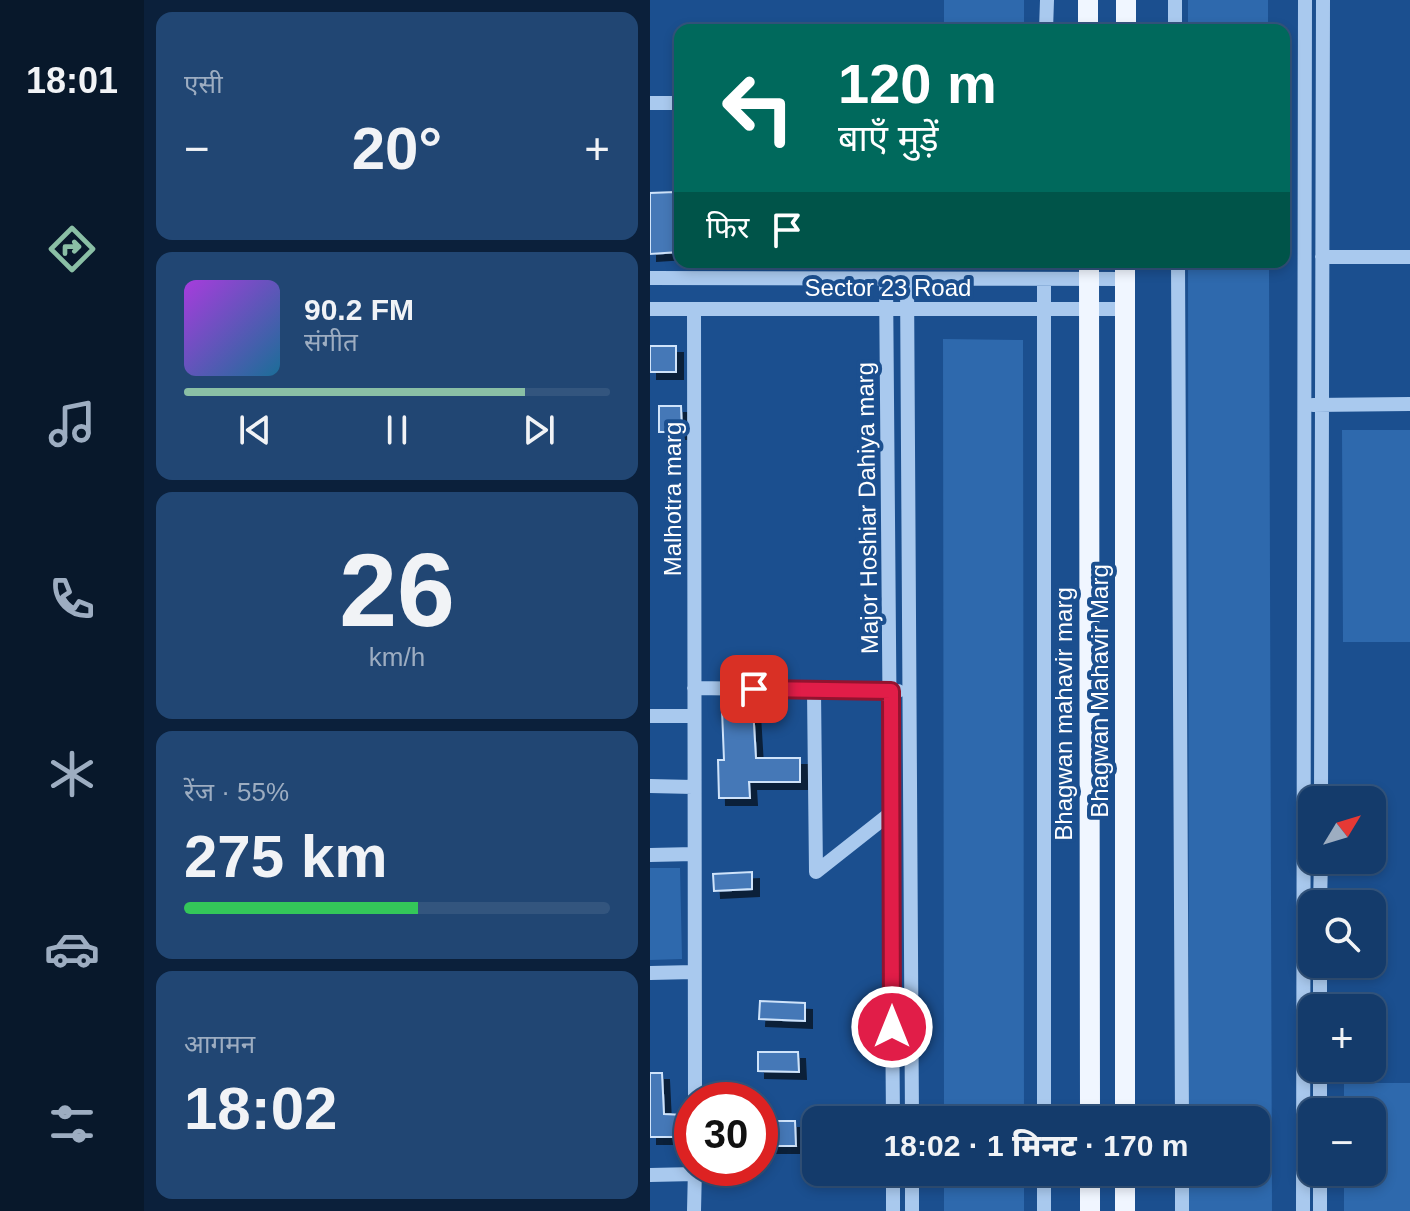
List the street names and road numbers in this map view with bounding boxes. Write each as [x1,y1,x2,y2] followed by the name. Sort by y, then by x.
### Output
[805,274,971,301] street label: Sector 23 Road
[851,362,883,654] street label: Major Hoshiar Dahiya marg
[659,422,686,576] street label: Malhotra marg
[1086,564,1113,818] street label: Bhagwan Mahavir Marg
[1050,587,1077,841] street label: Bhagwan mahavir marg

